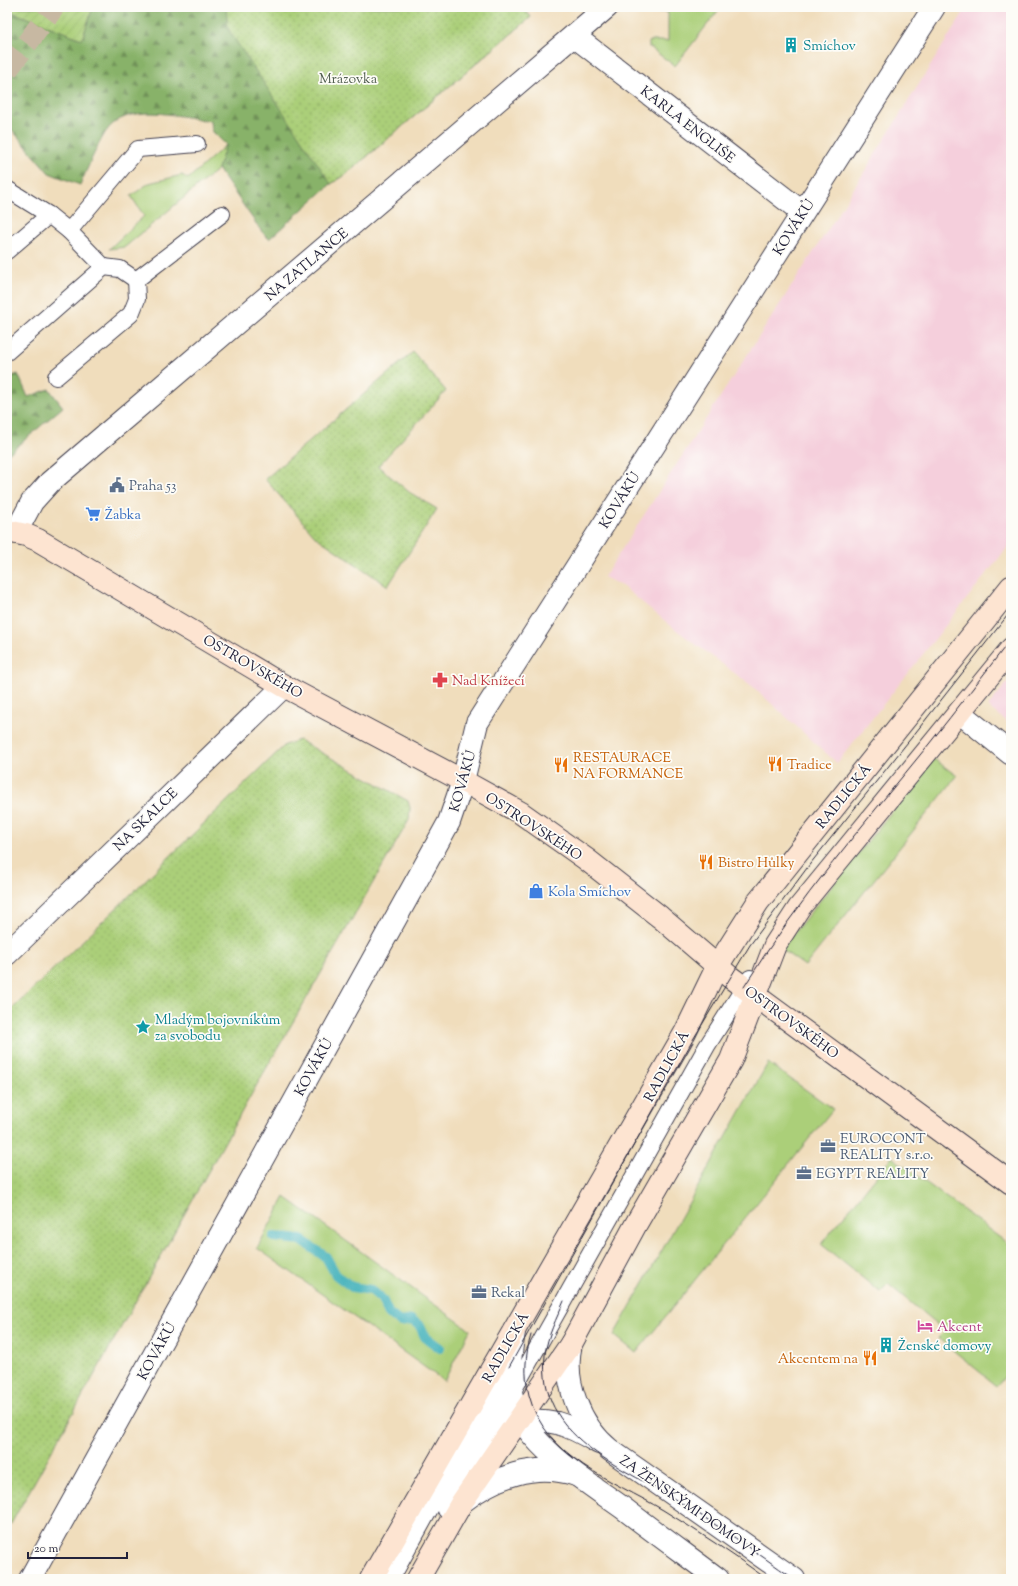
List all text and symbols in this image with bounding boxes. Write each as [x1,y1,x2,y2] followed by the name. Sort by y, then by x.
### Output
[782,36,800,54] building icon: Smíchov
[803,37,856,57] place label: Smíchov
[319,70,378,90] park label: Mrázovka
[635,82,739,169] street label: KARLA ENGLIŠE
[769,196,821,260] street label: KOVÁKŮ
[261,224,354,307] street label: NA ZATLANCE
[596,469,646,533] street label: KOVÁKŮ
[108,476,126,494] public building icon: Praha 53
[129,477,177,497] place label: Praha 53
[84,505,102,523] supermarket icon: Žabka
[105,506,141,526] place label: Žabka
[198,631,306,704] street label: OSTROVSKÉHO
[431,671,449,689] pharmacy icon: Nad Knížecí
[452,672,525,692] place label: Nad Knížecí
[446,748,482,815] street label: KOVÁKŮ
[573,749,684,785] place label: RESTAURACE NA FORMANCE
[766,755,784,773] restaurant icon: Tradice
[552,756,570,774] restaurant icon: RESTAURACE NA FORMANCE
[787,756,832,776] place label: Tradice
[812,760,877,834] street label: RADLICKÁ
[109,784,184,857] street label: NA SKALCE
[480,789,585,867] street label: OSTROVSKÉHO
[697,853,715,871] restaurant icon: Bistro Hůlky
[718,854,795,874] place label: Bistro Hůlky
[527,882,545,900] shop icon: Kola Smíchov
[548,883,632,903] place label: Kola Smíchov
[740,983,842,1065] street label: OSTROVSKÉHO
[155,1011,281,1047] place label: Mladým bojovníkům za svobodu
[134,1018,152,1036] place icon: Mladým bojovníkům za svobodu
[640,1027,696,1106] street label: RADLICKÁ
[291,1035,339,1100] street label: KOVÁKŮ
[840,1130,934,1166] place label: EUROCONT REALITY s.r.o.
[819,1137,837,1155] office icon: EUROCONT REALITY s.r.o.
[795,1164,813,1182] office icon: EGYPT REALITY
[816,1165,929,1185] place label: EGYPT REALITY
[470,1283,488,1301] office icon: Rekal
[491,1284,525,1304] place label: Rekal
[478,1309,535,1387] street label: RADLICKÁ
[916,1317,934,1335] hotel icon: Akcent
[937,1318,982,1338] place label: Akcent
[134,1319,182,1384] street label: KOVÁKŮ
[877,1336,895,1354] building icon: Ženské domovy
[898,1337,991,1357] place label: Ženské domovy
[861,1349,879,1367] restaurant icon: Akcentem na
[778,1350,859,1370] place label: Akcentem na
[615,1452,763,1564] street label: ZA ŽENSKÝMI DOMOVY
[28,1534,127,1560] scale bar
[34,1540,59,1558] text: 20 m

